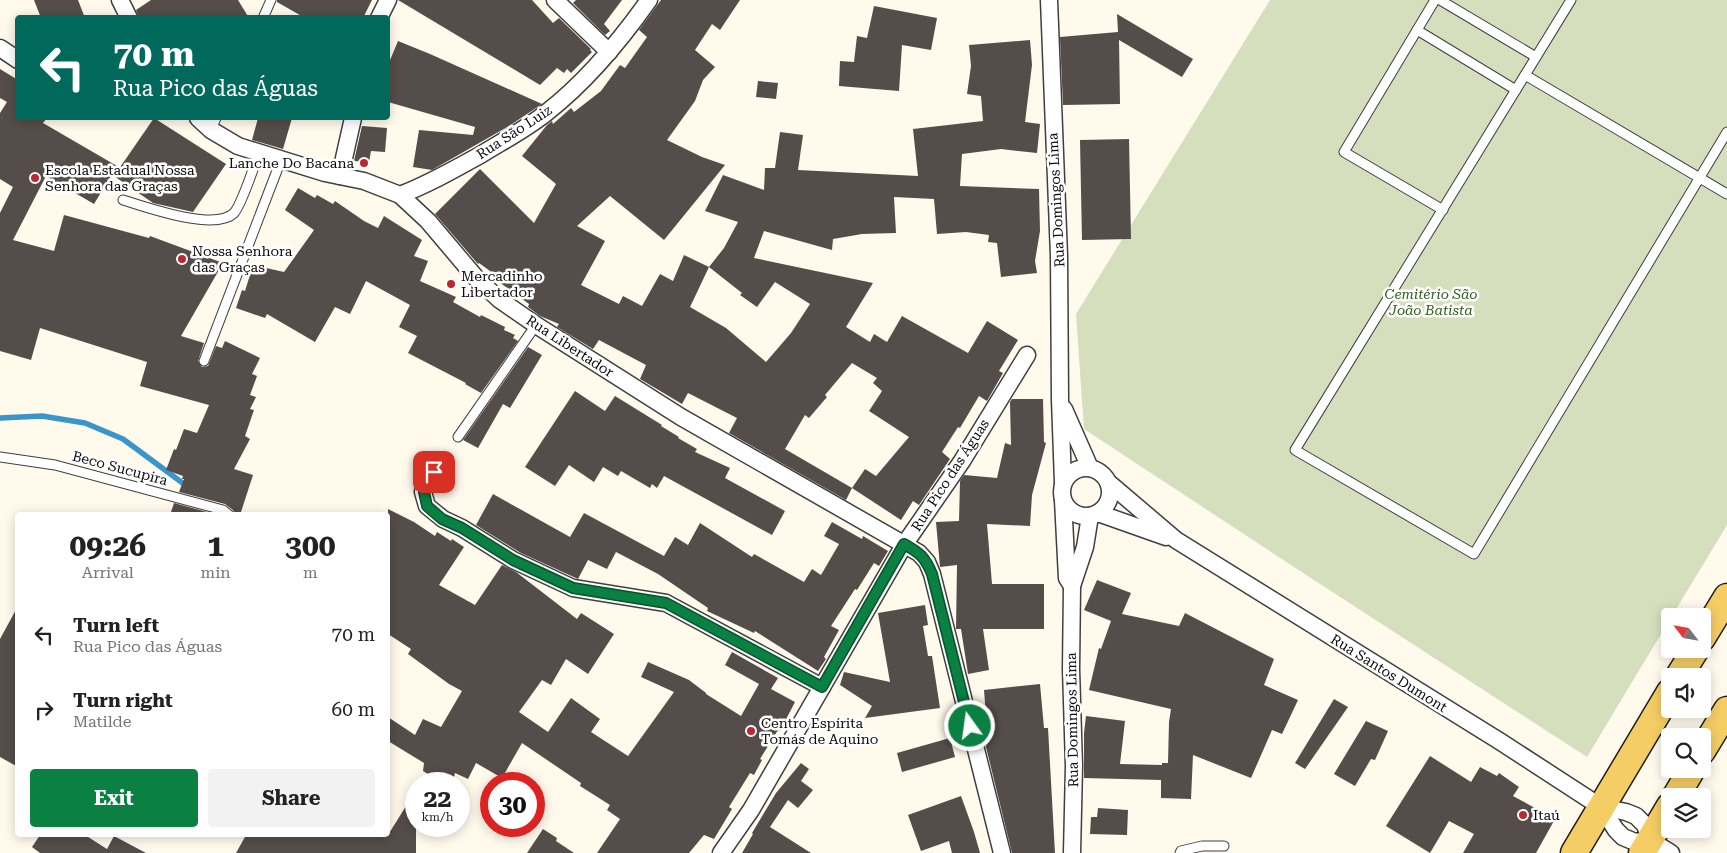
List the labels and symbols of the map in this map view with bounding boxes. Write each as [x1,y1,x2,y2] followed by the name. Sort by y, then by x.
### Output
[474,102,555,162] street label: Rua São Luiz
[1044,132,1068,268] street label: Rua Domingos Lima
[229,155,354,171] place label: Lanche Do Bacana
[358,157,370,169] marker: Lanche Do Bacana
[45,162,195,194] place label: Escola Estadual Nossa Senhora das Graças
[29,172,41,184] marker: Escola Estadual Nossa Senhora das Graças
[192,243,293,275] place label: Nossa Senhora das Graças
[176,253,188,265] marker: Nossa Senhora das Graças
[461,268,543,300] place label: Mercadinho Libertador
[445,278,457,290] marker: Mercadinho Libertador
[1384,286,1478,318] park label: Cemitério São João Batista
[523,312,617,380] street label: Rua Libertador
[908,416,992,534] street label: Rua Pico das Águas
[71,448,170,489] street label: Beco Sucupira
[413,451,455,493] pin
[1661,608,1711,658] north arrow
[1328,631,1450,715] street label: Rua Santos Dumont
[1063,652,1081,788] street label: Rua Domingos Lima
[943,699,995,751] position arrow
[761,715,878,747] place label: Centro Espírita Tomás de Aquino
[745,725,757,737] marker: Centro Espírita Tomás de Aquino
[480,772,545,837] speed limit sign: 30
[1533,807,1560,823] place label: Itaú
[1517,809,1529,821] marker: Itaú

